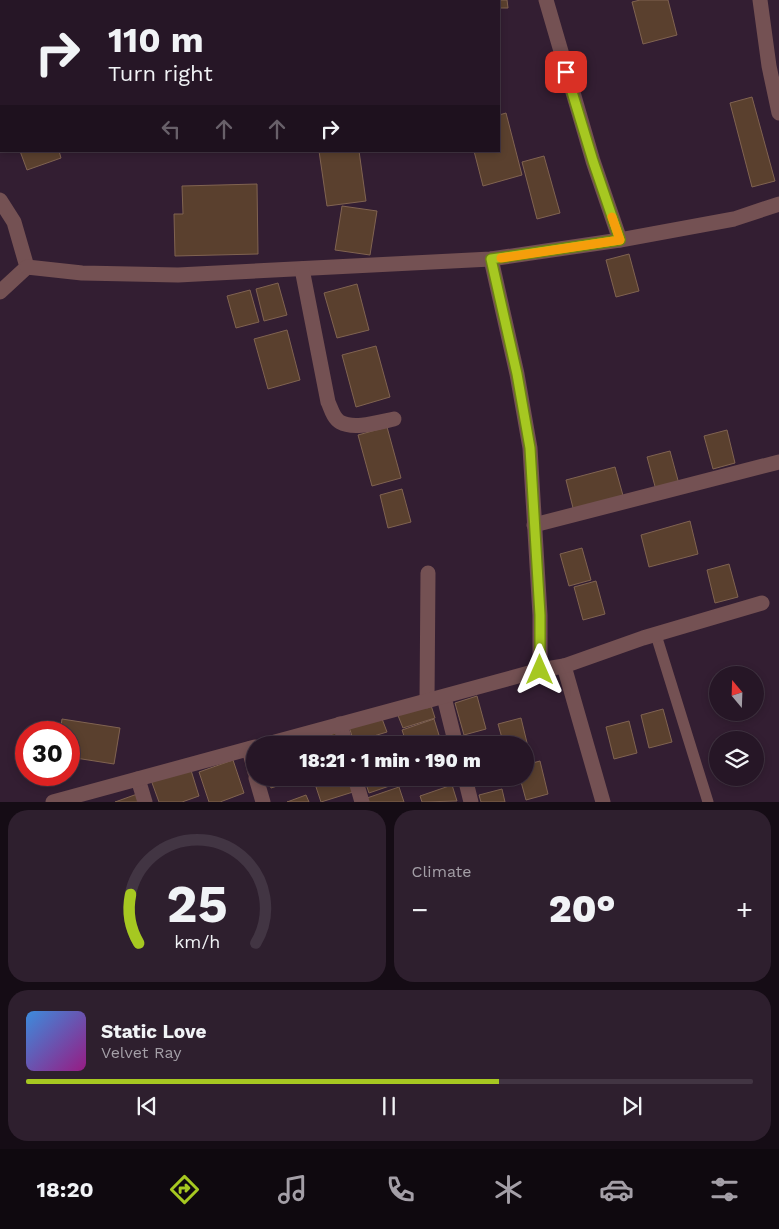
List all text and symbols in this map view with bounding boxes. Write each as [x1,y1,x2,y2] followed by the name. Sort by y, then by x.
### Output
[108,19,204,61] text: 110 m
[25,20,90,85] icon: right
[545,51,587,93] pin
[552,58,580,86] icon: arrive
[108,61,213,86] text: Turn right
[157,115,185,143] icon: left
[210,115,238,143] icon: ahead
[263,115,291,143] icon: ahead
[316,115,344,143] icon: right
[513,643,565,695] position arrow
[709,666,764,721] north arrow
[709,666,764,786] map controls
[15,721,80,786] speed limit sign: 30
[709,731,764,786] button: layers
[299,749,481,772] text: 18:21 · 1 min · 190 m
[412,862,472,881] text: Climate
[166,874,227,935] text: 25
[549,887,616,931] text: 20°
[412,893,428,926] text: −
[736,893,753,926] text: +
[174,931,220,952] text: km/h
[101,1020,206,1043] text: Static Love
[101,1043,181,1062] text: Velvet Ray
[133,1092,161,1120] icon: previous
[375,1092,403,1120] icon: pause
[618,1092,646,1120] icon: next
[167,1172,202,1207] icon: directions
[275,1172,310,1207] icon: music
[383,1172,418,1207] icon: phone
[491,1172,526,1207] icon: climate
[599,1172,634,1207] icon: car
[707,1172,742,1207] icon: filters
[37,1177,94,1202] text: 18:20

